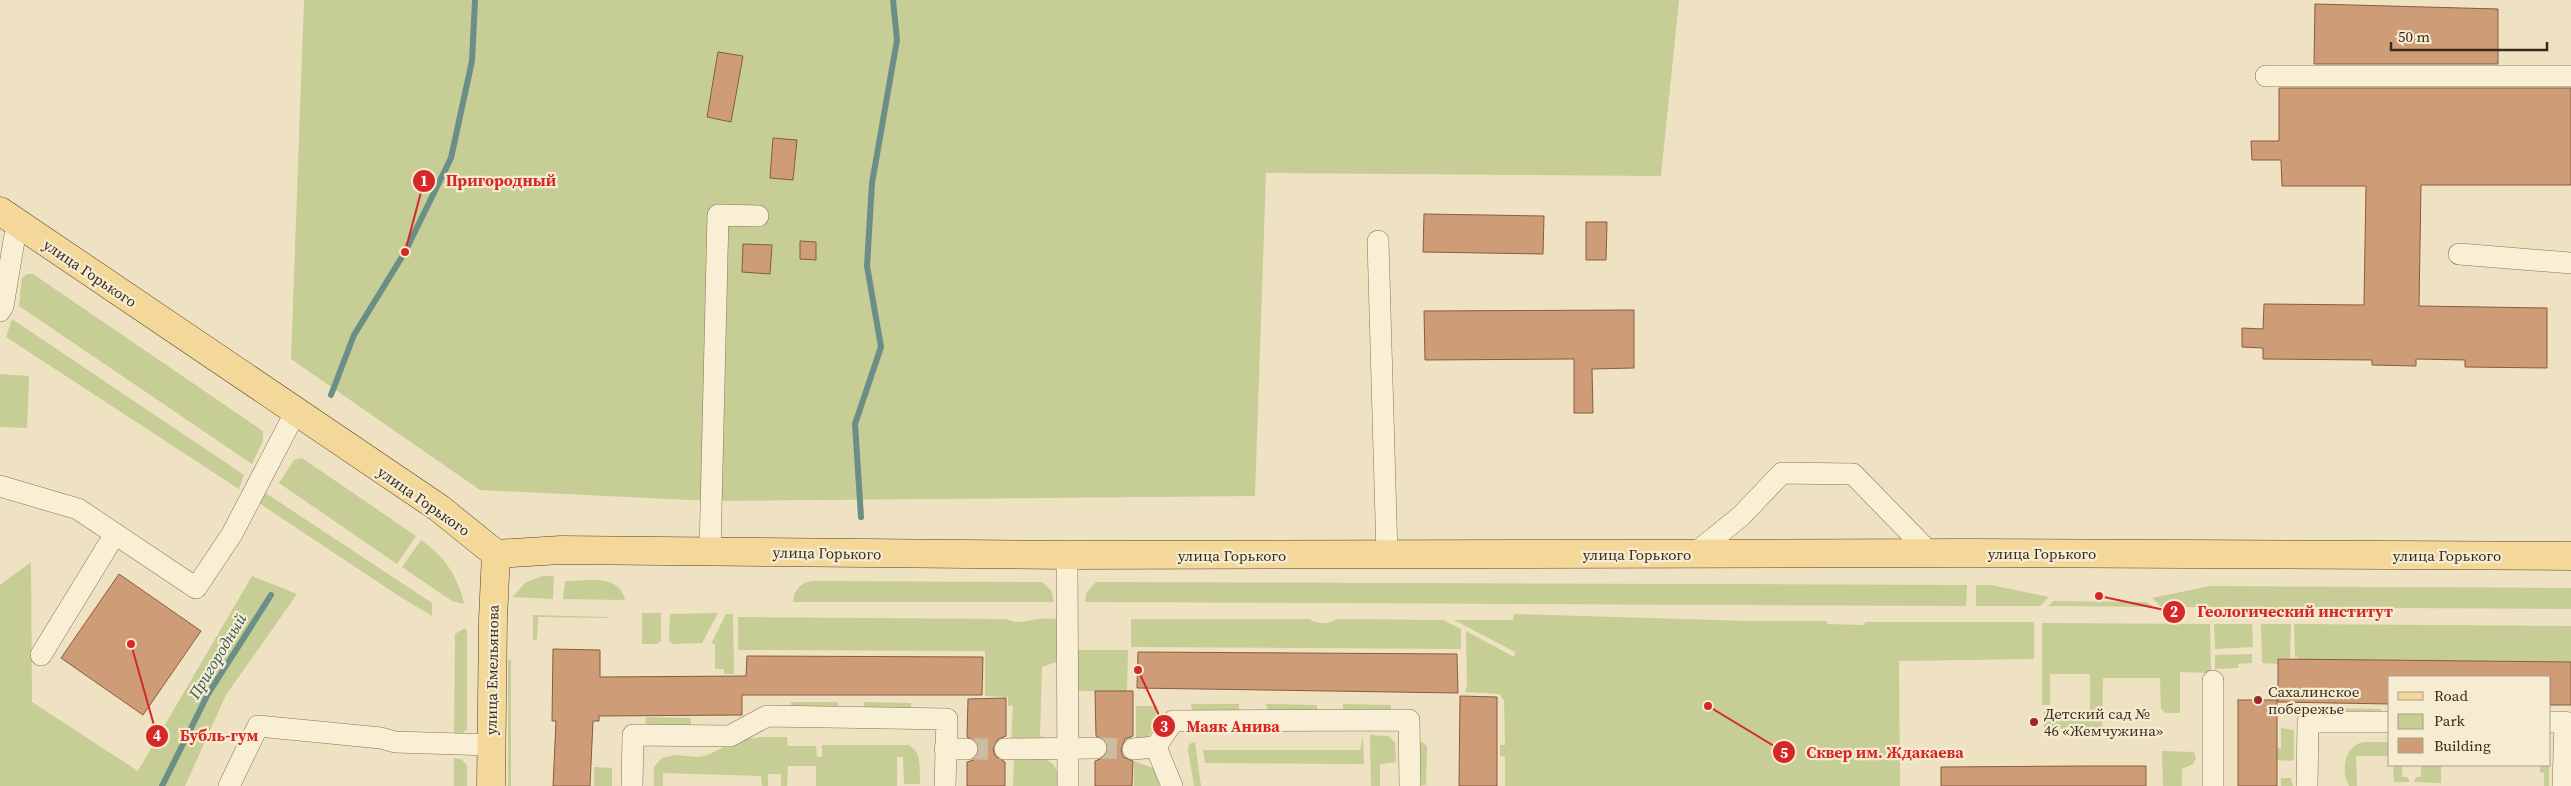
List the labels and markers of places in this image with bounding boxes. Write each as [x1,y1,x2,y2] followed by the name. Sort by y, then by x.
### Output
[411,165,567,196] callout: Пригородный
[2162,596,2403,627] callout: Геологический институт
[2268,681,2360,719] place label: Сахалинское побережье
[2252,694,2264,706] marker: Сахалинское побережье
[2044,703,2163,741] place label: Детский сад № 46 «Жемчужина»
[1152,711,1290,742] callout: Маяк Анива
[2028,716,2040,728] marker: Детский сад № 46 «Жемчужина»
[145,720,268,751] callout: Бубль-гум
[1771,737,1974,768] callout: Сквер им. Ждакаева

